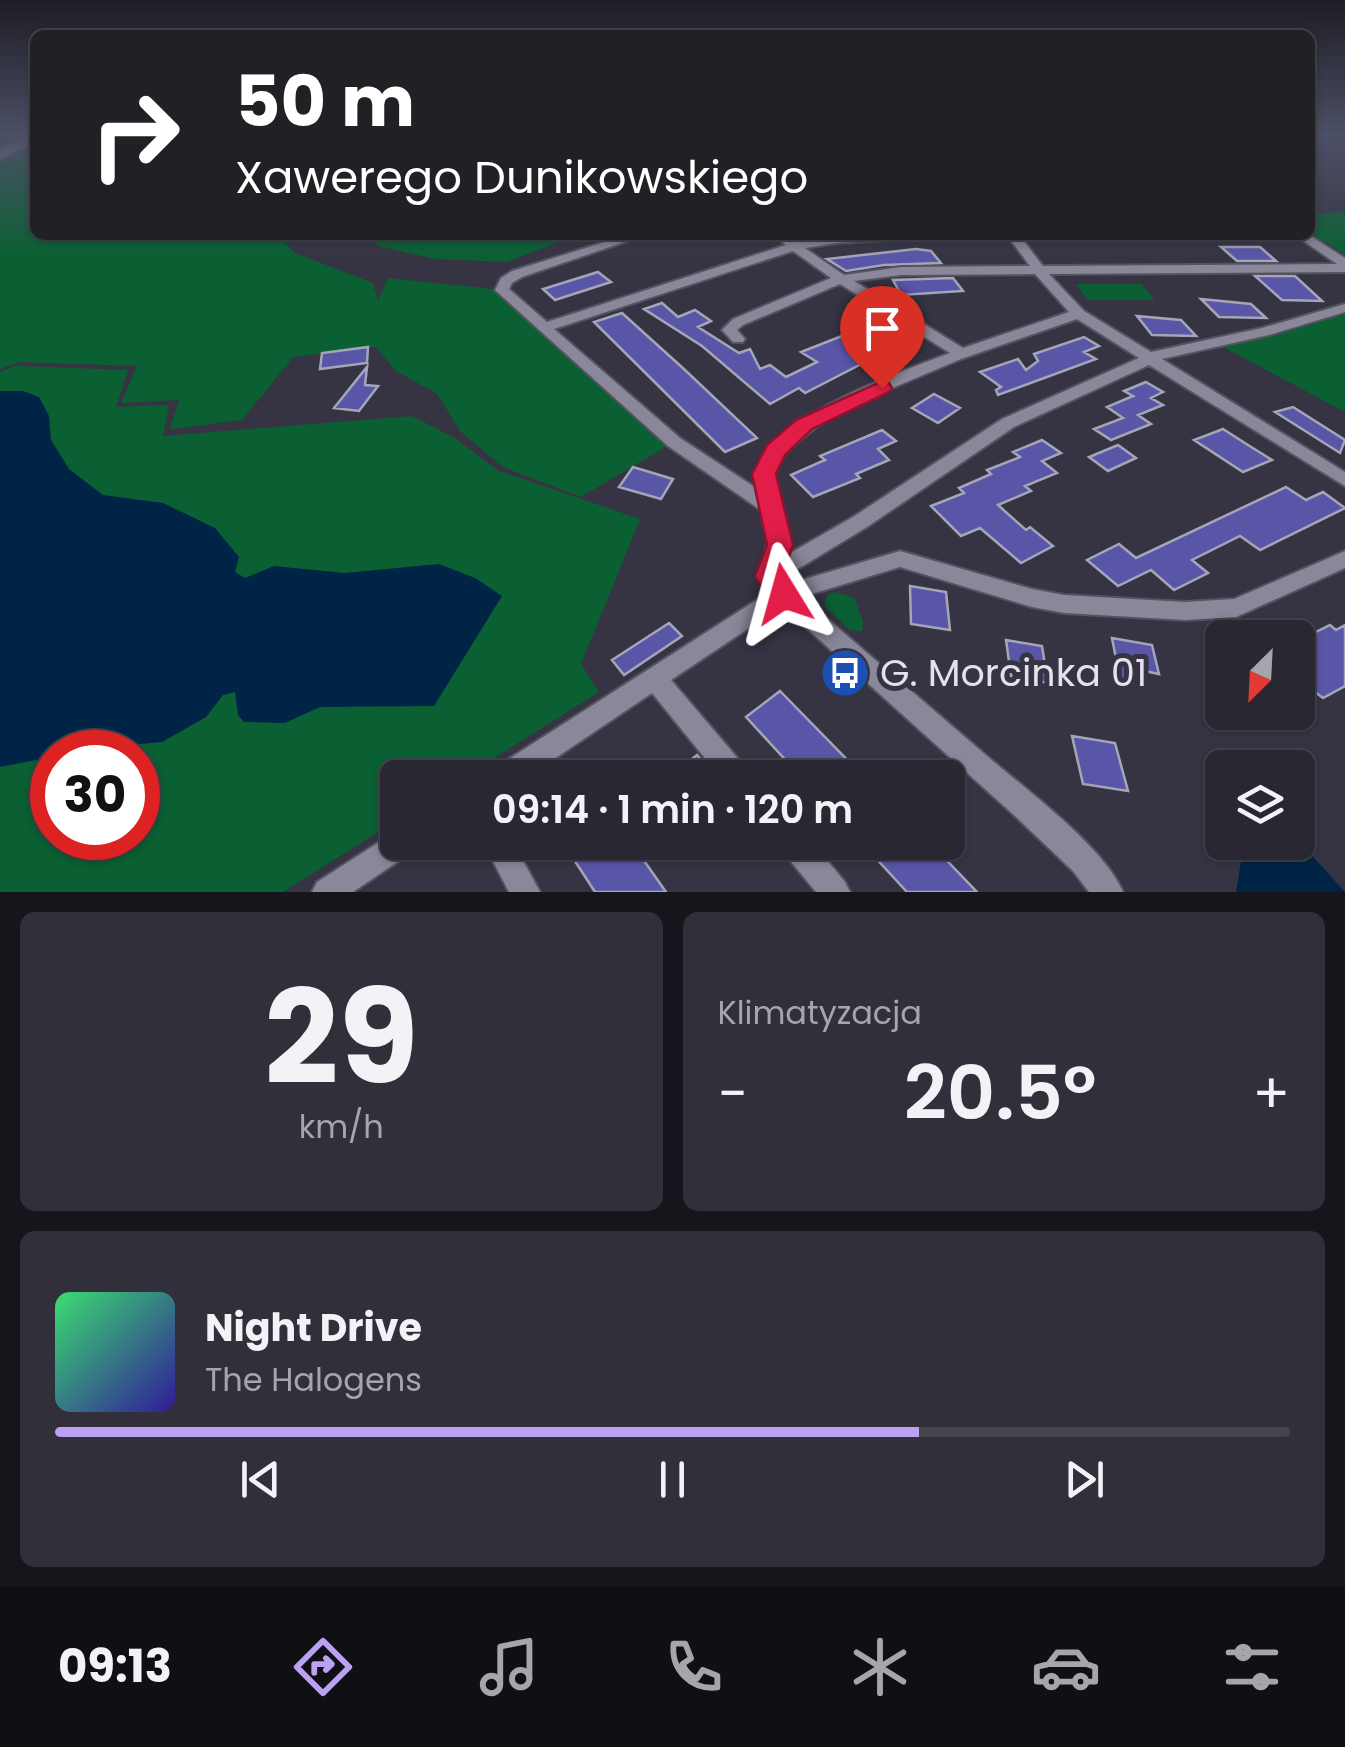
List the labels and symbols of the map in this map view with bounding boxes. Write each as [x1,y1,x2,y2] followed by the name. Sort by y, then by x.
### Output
[840,286,925,389] pin
[732,542,836,646] position arrow
[1205,620,1315,730] north arrow
[880,646,1147,699] place label: G. Morcinka 01
[819,647,871,699] bus stop icon: G. Morcinka 01
[30,730,160,860] speed limit sign: 30

